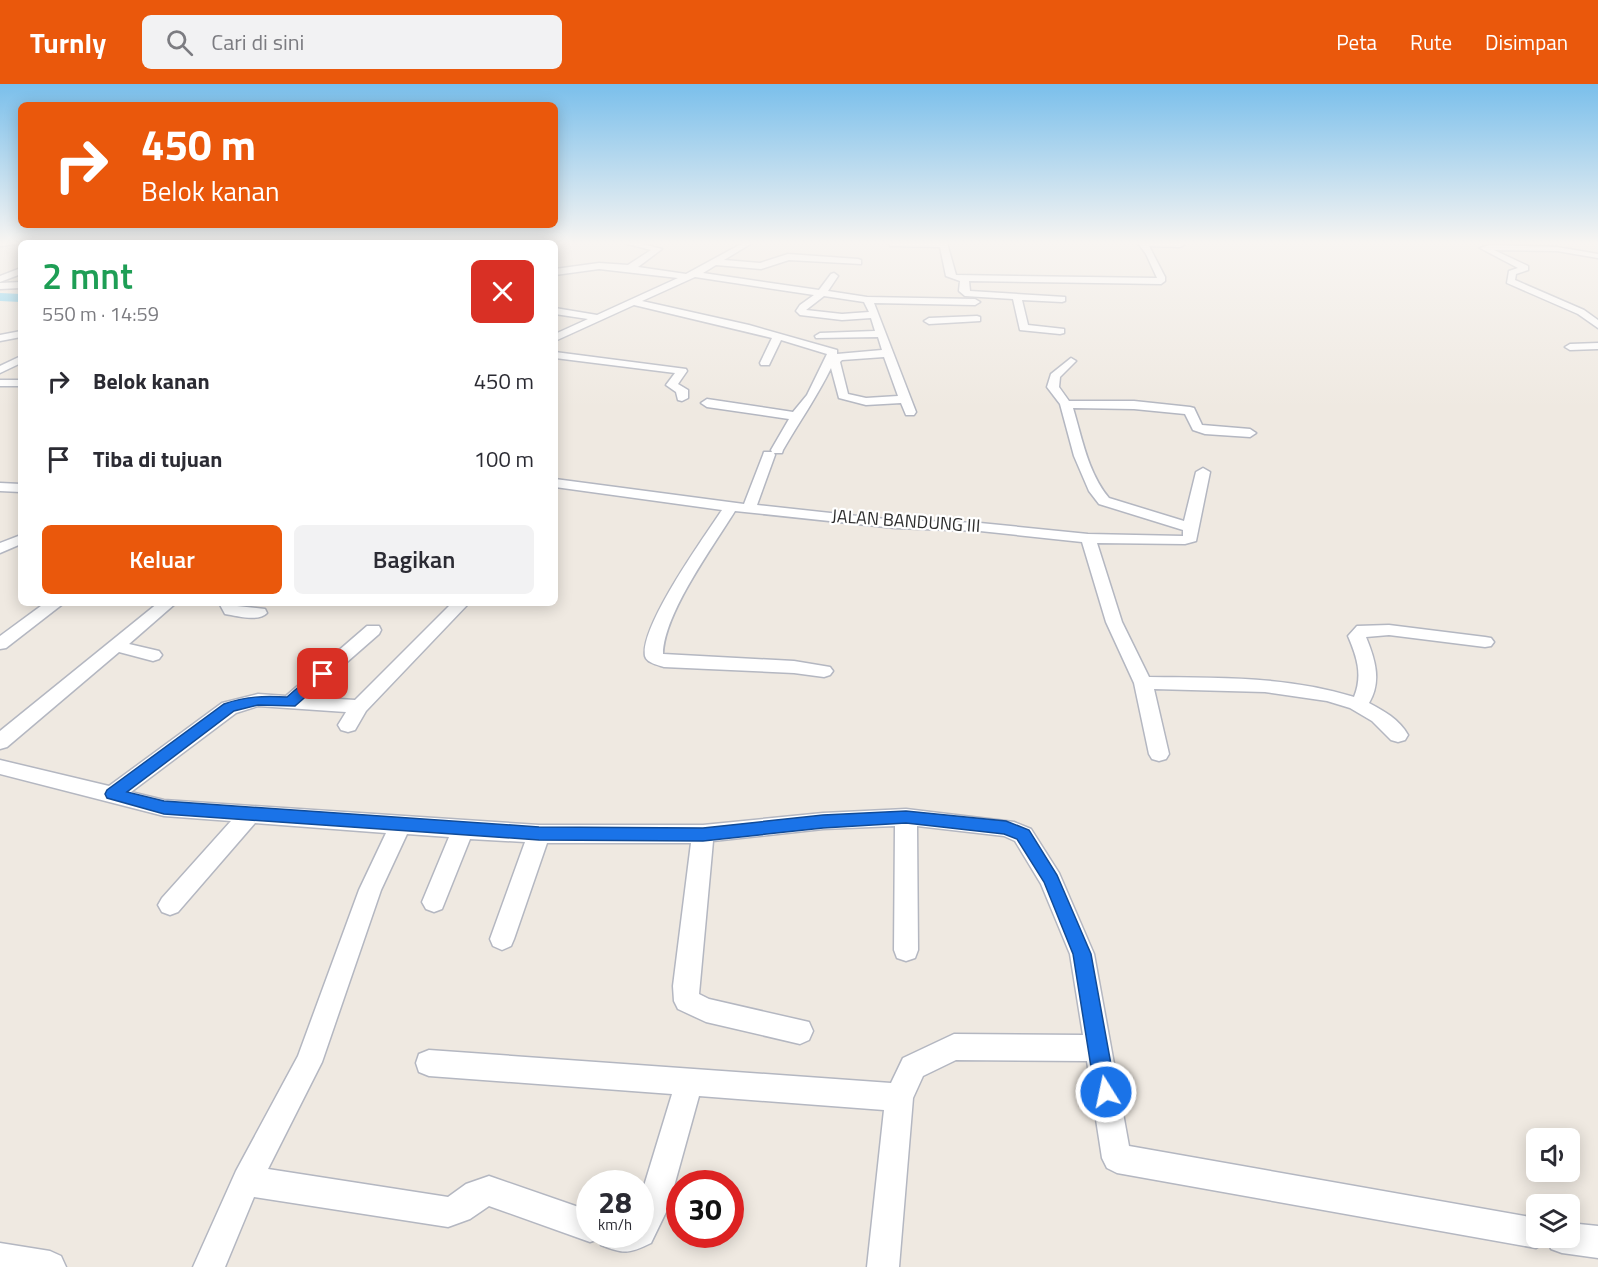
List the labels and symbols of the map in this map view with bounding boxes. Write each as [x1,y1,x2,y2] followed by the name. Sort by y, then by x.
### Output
[831,502,981,539] street label: JALAN BANDUNG III
[297,648,348,699] pin
[1074,1060,1138,1124] position arrow
[666,1170,744,1248] speed limit sign: 30

